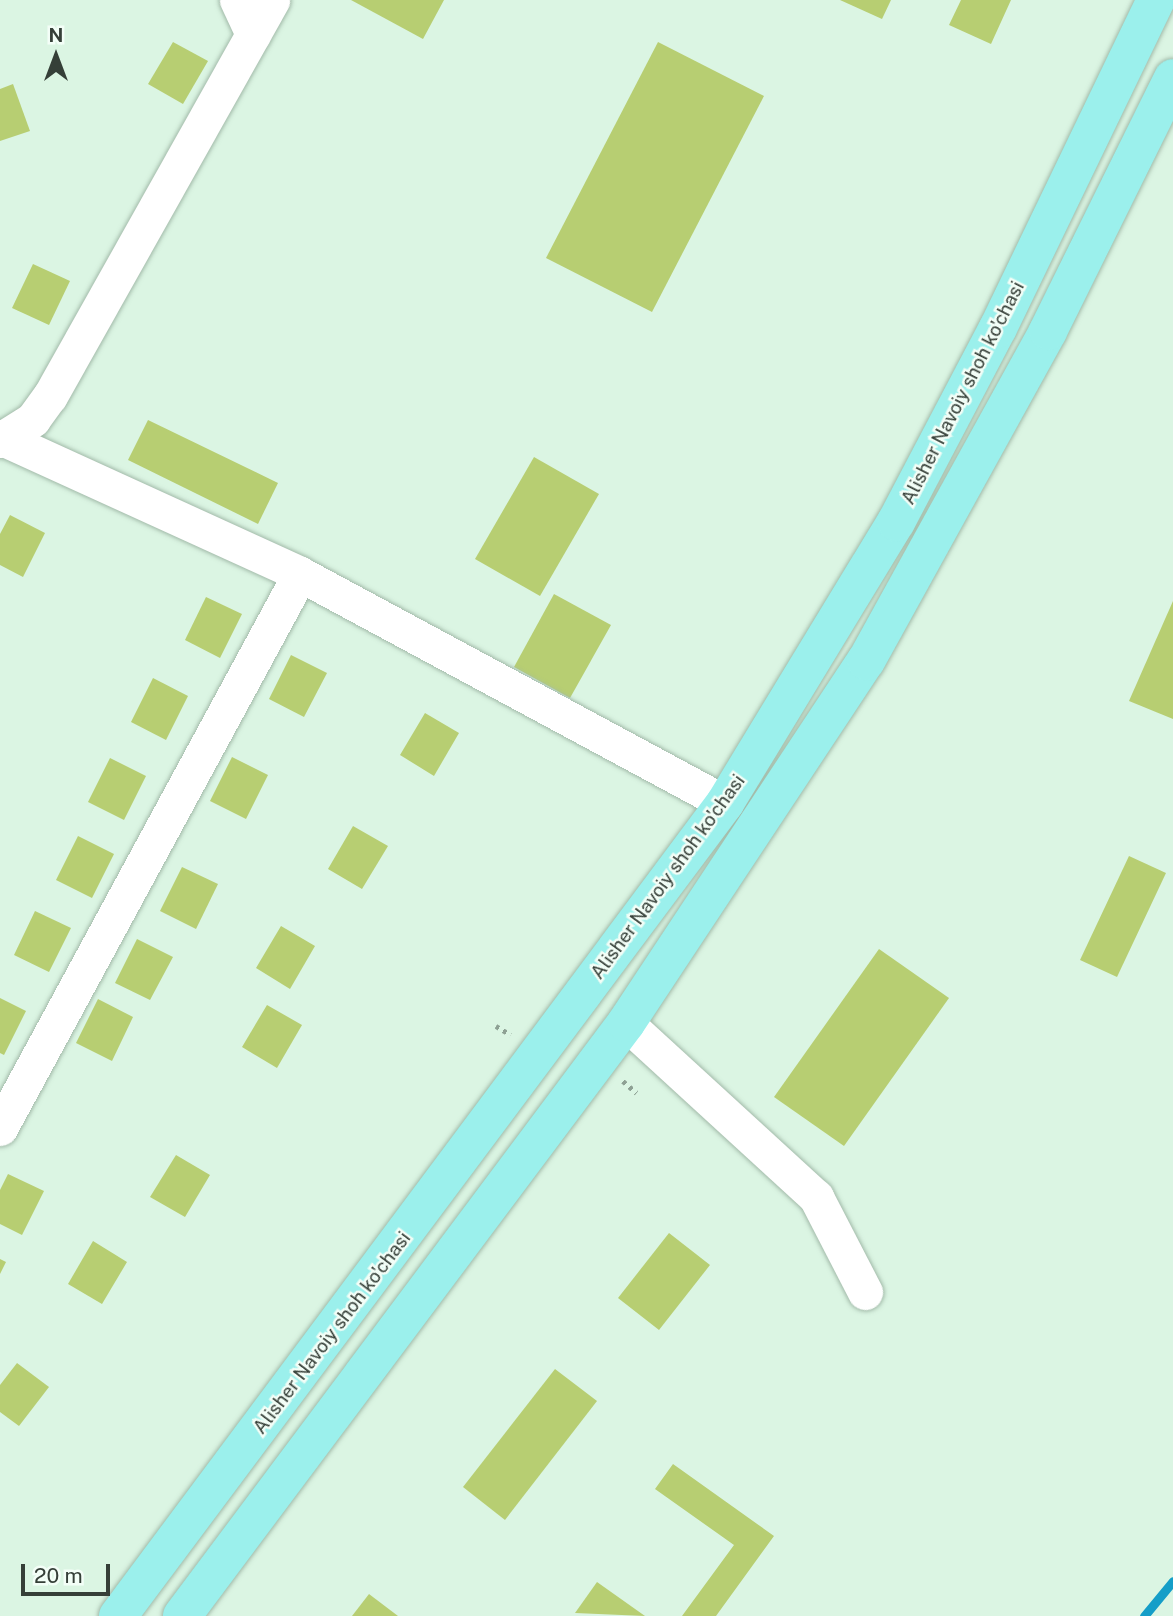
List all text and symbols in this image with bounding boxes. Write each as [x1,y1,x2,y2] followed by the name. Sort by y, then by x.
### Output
[21,21,91,91] north arrow
[49,24,63,46] text: N
[897,278,1029,508] street label: Alisher Navoiy shoh ko'chasi
[586,770,750,984] street label: Alisher Navoiy shoh ko'chasi
[248,1227,416,1439] street label: Alisher Navoiy shoh ko'chasi
[24,1550,114,1594] scale bar
[34,1563,83,1588] text: 20 m

